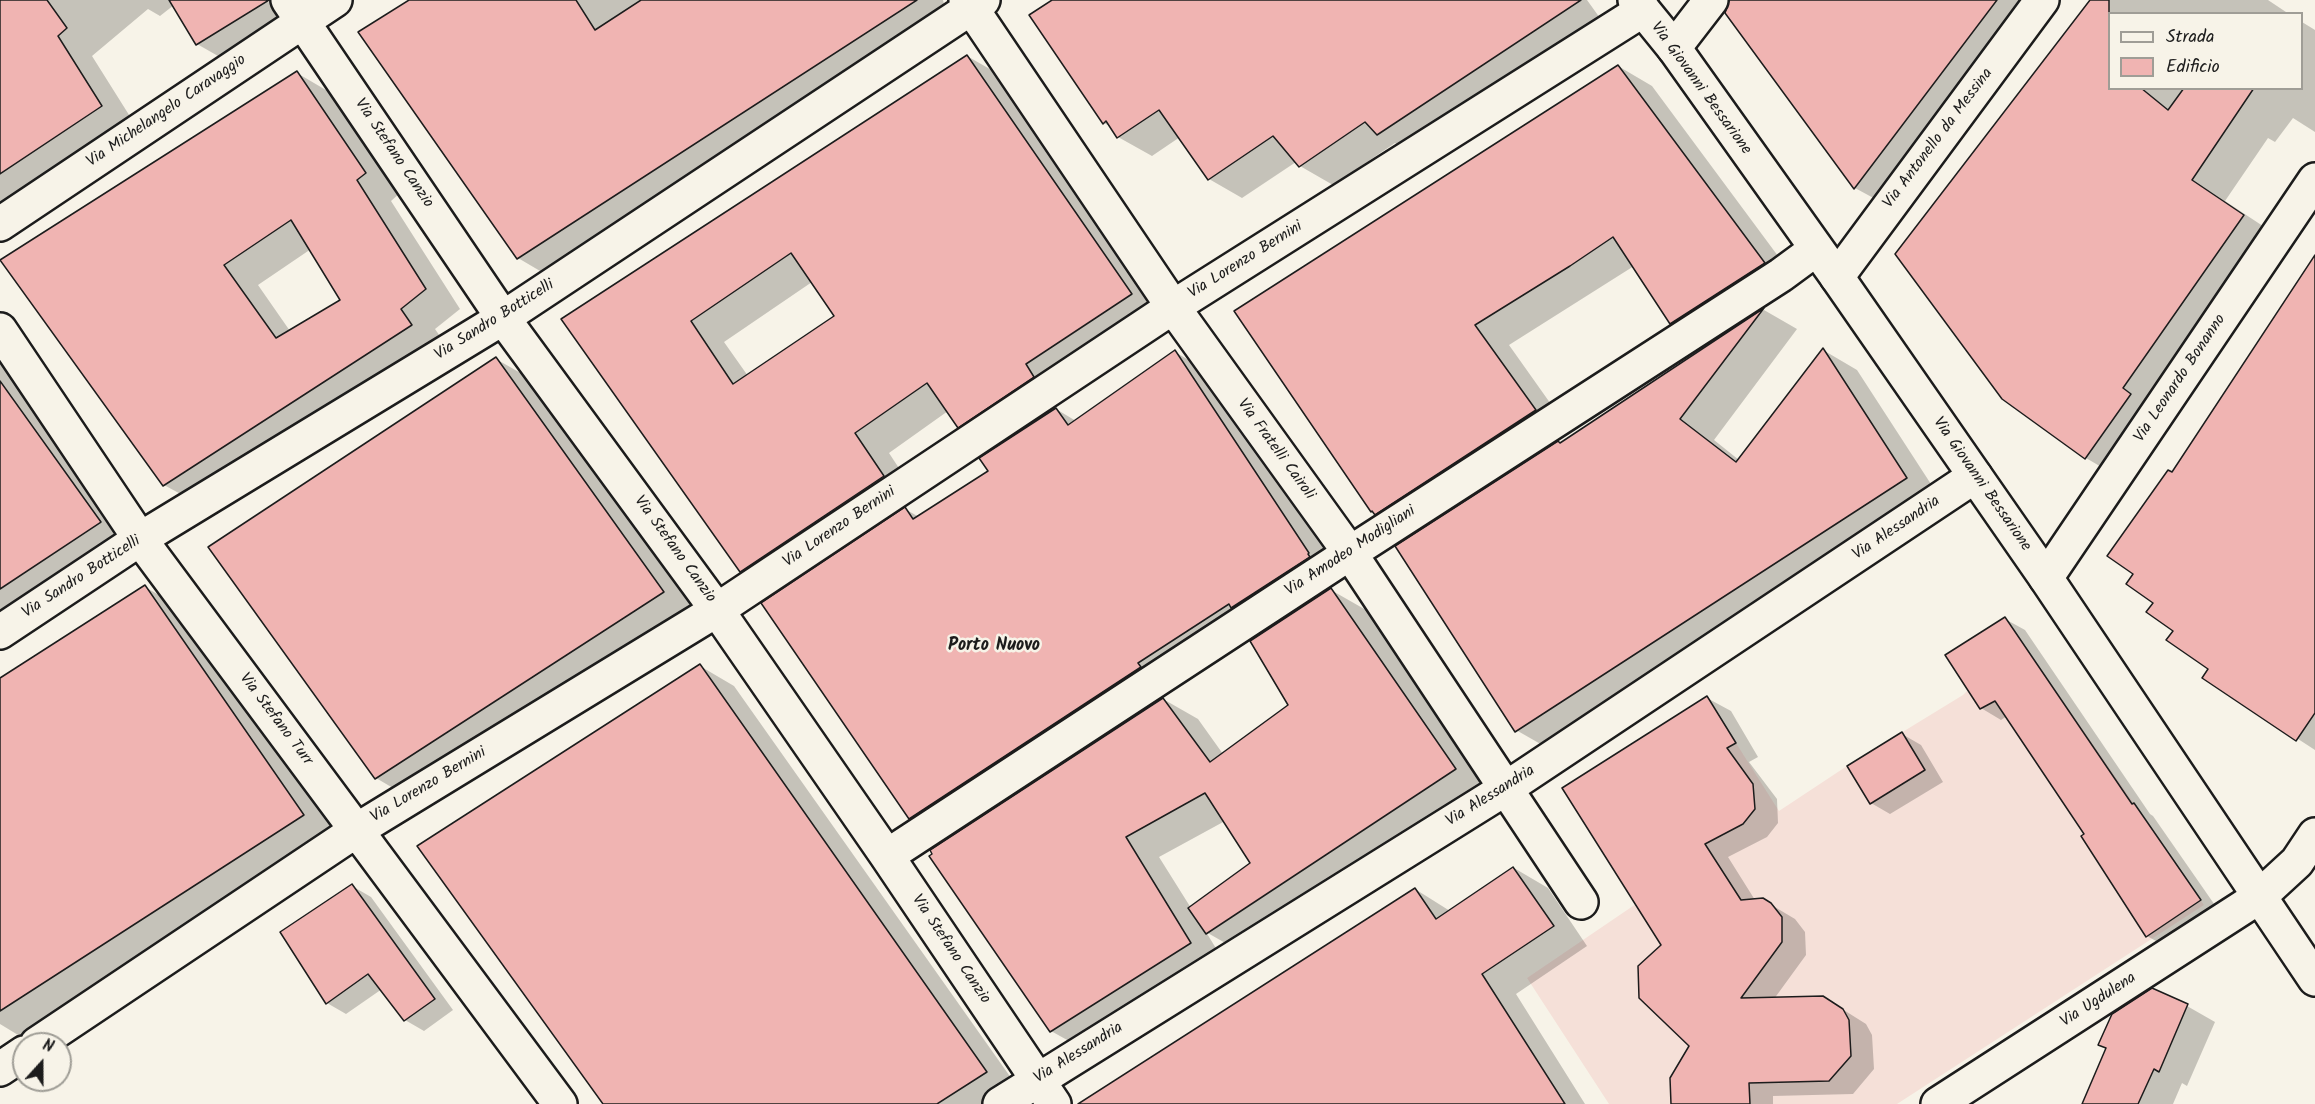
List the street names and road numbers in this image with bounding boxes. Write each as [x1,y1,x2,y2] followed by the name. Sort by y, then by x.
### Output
[1645,19,1755,159] street label: Via Giovanni Bessarione
[84,51,250,173] street label: Via Michelangelo Caravaggio
[1880,65,1998,213] street label: Via Antonello da Messina
[349,96,437,212] street label: Via Stefano Canzio
[1185,218,1307,304] street label: Via Lorenzo Bernini
[432,276,558,366] street label: Via Sandro Botticelli
[2131,311,2231,447] street label: Via Leonardo Bonanno
[1232,396,1318,504] street label: Via Fratelli Cairoli
[1927,414,2035,556] street label: Via Giovanni Bessarione
[780,483,900,573] street label: Via Lorenzo Bernini
[629,493,719,607] street label: Via Stefano Canzio
[1850,493,1944,565] street label: Via Alessandria
[1282,503,1420,601] street label: Via Amodeo Modigliani
[19,533,145,623] street label: Via Sandro Botticelli
[234,670,316,770] street label: Via Stefano Turr
[368,744,490,828] street label: Via Lorenzo Bernini
[1443,762,1539,832] street label: Via Alessandria
[906,892,994,1008] street label: Via Stefano Canzio
[2058,969,2140,1033] street label: Via Ugdulena
[1031,1019,1127,1089] street label: Via Alessandria

